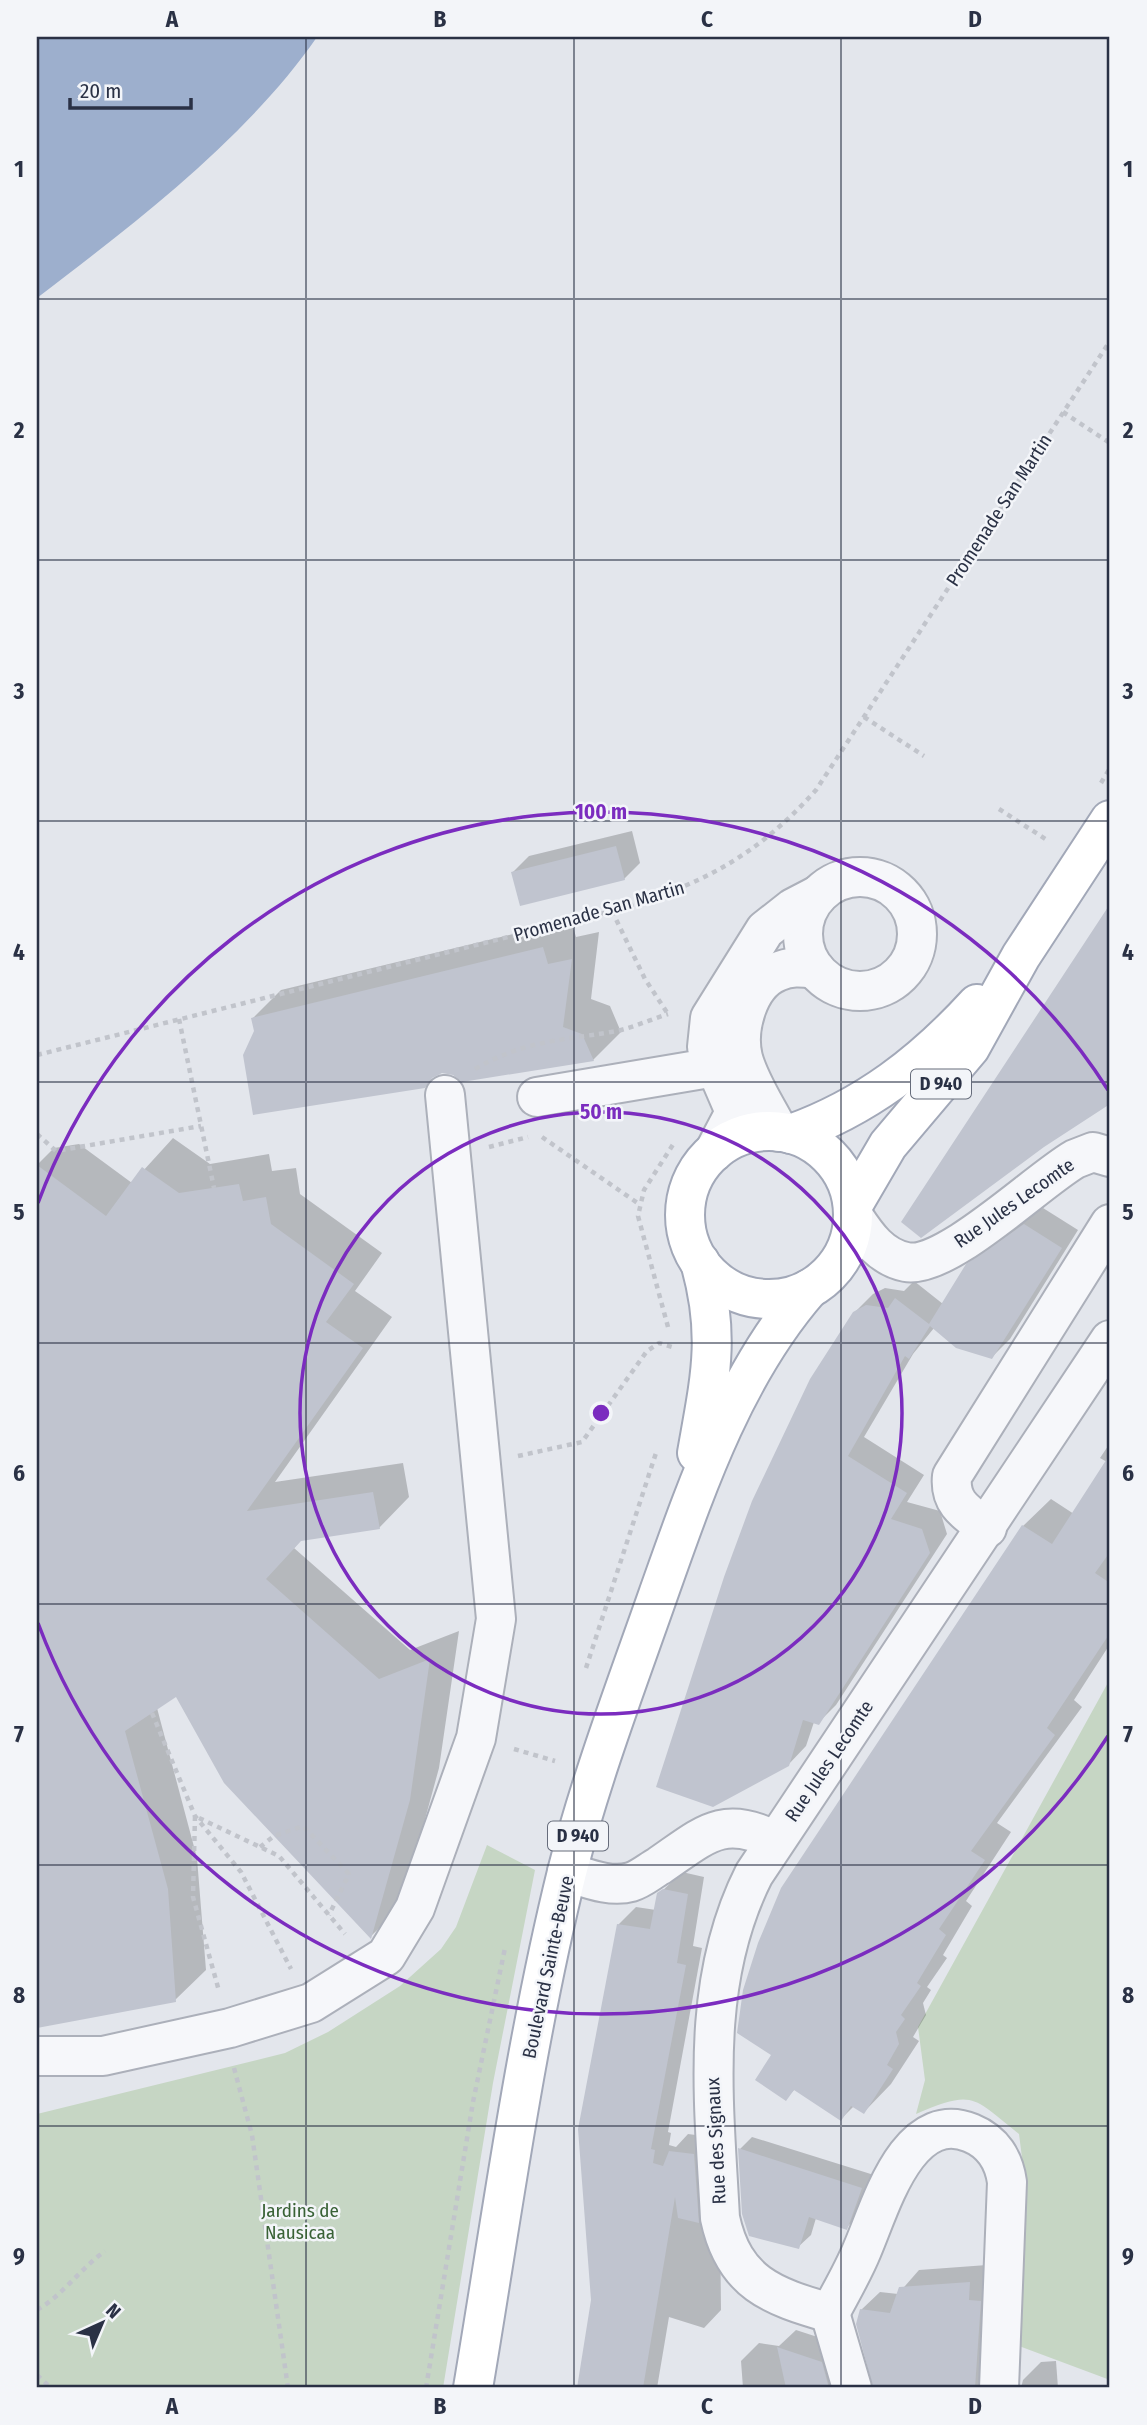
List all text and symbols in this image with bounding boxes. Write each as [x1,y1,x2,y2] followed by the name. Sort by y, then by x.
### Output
[165,5,179,33] text: A
[434,5,447,33] text: B
[701,5,713,33] text: C
[968,5,982,33] text: D
[70,66,191,110] scale bar
[80,78,121,104] text: 20 m
[14,155,24,183] text: 1
[1123,155,1133,183] text: 1
[13,416,25,444] text: 2
[1122,416,1134,444] text: 2
[941,430,1057,590] street label: Promenade San Martin
[13,677,25,705] text: 3
[1122,677,1134,705] text: 3
[575,799,627,825] text: 100 m
[511,876,687,946] street label: Promenade San Martin
[13,938,25,966] text: 4
[1122,938,1134,966] text: 4
[911,1070,971,1098] road number: D 940
[580,1099,622,1125] text: 50 m
[950,1153,1078,1253] street label: Rue Jules Lecomte
[13,1198,25,1226] text: 5
[1122,1198,1134,1226] text: 5
[589,1401,613,1425] centre of rings
[13,1459,25,1487] text: 6
[1122,1459,1134,1487] text: 6
[780,1696,878,1826] street label: Rue Jules Lecomte
[14,1720,24,1748] text: 7
[1123,1720,1133,1748] text: 7
[548,1822,608,1850] road number: D 940
[517,1874,579,2060] street label: Boulevard Sainte-Beuve
[13,1981,25,2009] text: 8
[1122,1981,1134,2009] text: 8
[701,2076,731,2205] street label: Rue des Signaux
[261,2199,339,2244] park label: Jardins de Nausicaa
[13,2242,25,2270] text: 9
[1122,2242,1134,2270] text: 9
[66,2288,136,2358] north arrow
[101,2299,126,2323] text: N
[165,2392,179,2420] text: A
[434,2392,447,2420] text: B
[701,2392,713,2420] text: C
[968,2392,982,2420] text: D

